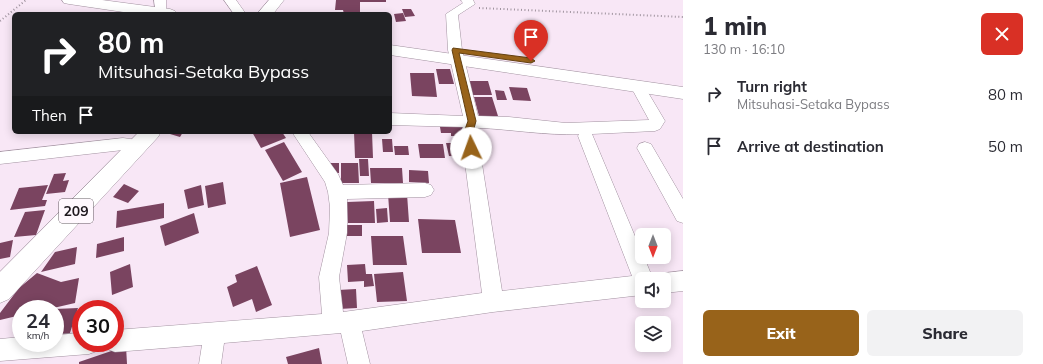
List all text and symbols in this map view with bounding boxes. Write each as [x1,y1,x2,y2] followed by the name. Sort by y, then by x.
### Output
[703,11,767,41] text: 1 min
[981,13,1023,55] button: close
[514,20,548,61] pin
[98,25,164,60] text: 80 m
[520,26,542,48] icon: arrive
[32,28,84,80] icon: right
[703,41,785,57] text: 130 m · 16:10
[98,60,309,83] text: Mitsuhasi-Setaka Bypass
[737,77,807,96] text: Turn right
[703,83,725,105] icon: right
[988,85,1023,104] text: 80 m
[737,96,890,112] text: Mitsuhasi-Setaka Bypass
[75,104,97,126] icon: arrive
[32,106,67,125] text: Then
[450,127,492,169] position arrow
[703,135,725,157] icon: arrive
[737,137,884,156] text: Arrive at destination
[988,137,1023,156] text: 50 m
[59,199,93,223] road number: 209
[635,228,671,264] north arrow
[635,228,671,352] map controls
[635,272,671,308] button: sound
[72,300,124,352] speed limit sign: 30
[26,308,50,333] text: 24
[703,310,859,356] button: Exit
[867,310,1023,356] button: Share
[635,316,671,352] button: layers
[27,329,49,342] text: km/h

